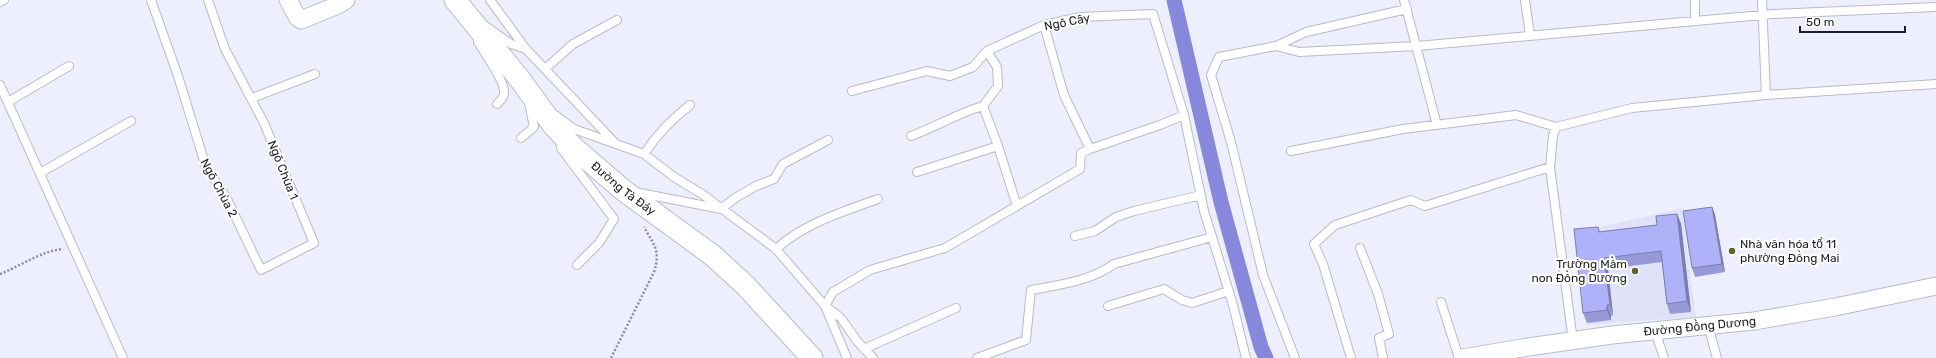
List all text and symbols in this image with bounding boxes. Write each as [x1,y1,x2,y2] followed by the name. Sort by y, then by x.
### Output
[1800,8,1905,34] scale bar
[1043,11,1091,33] street label: Ngõ Cây
[1806,15,1834,29] text: 50 m
[265,138,301,202] street label: Ngõ Chùa 1
[198,156,240,220] street label: Ngõ Chùa 2
[588,159,659,219] street label: Đường Tà Đáy
[1740,237,1840,265] place label: Nhà văn hóa tổ 11 phường Đồng Mai
[1727,246,1737,256] marker: Nhà văn hóa tổ 11 phường Đồng Mai
[1531,256,1627,285] place label: Trường Mầm non Đồng Dương
[1630,266,1640,276] marker: Trường Mầm non Đồng Dương
[1643,314,1757,339] street label: Đường Đồng Dương

